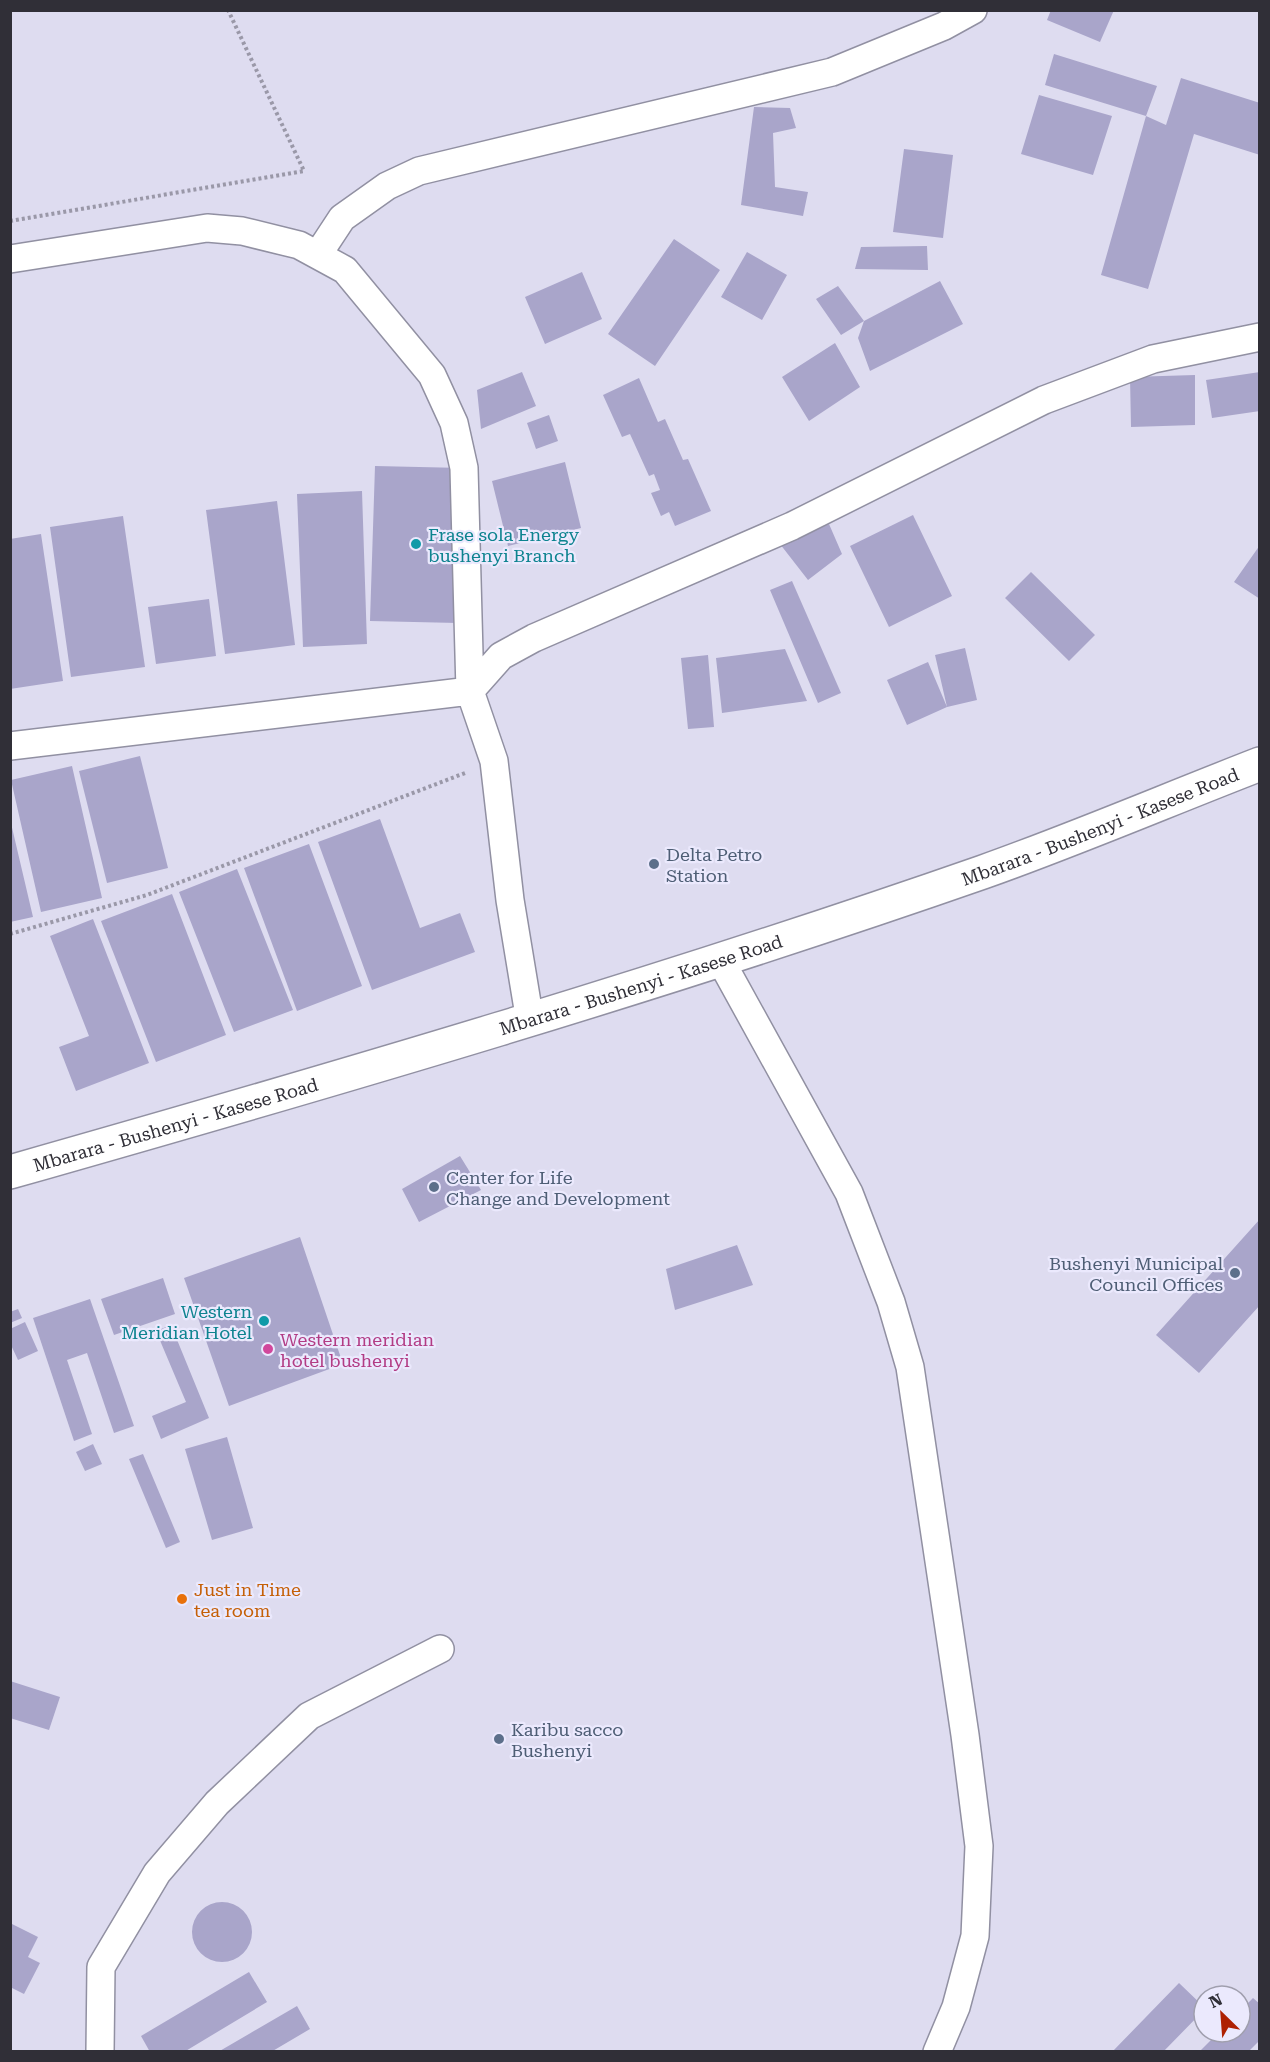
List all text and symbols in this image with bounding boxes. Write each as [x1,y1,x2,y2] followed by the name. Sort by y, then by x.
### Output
[428,524,579,566] place label: Frase sola Energy bushenyi Branch
[409,537,423,551] marker: Frase sola Energy bushenyi Branch
[959,763,1242,889] street label: Mbarara - Bushenyi - Kasese Road
[666,844,762,886] place label: Delta Petro Station
[647,857,661,871] marker: Delta Petro Station
[497,930,785,1039] street label: Mbarara - Bushenyi - Kasese Road
[30,1073,321,1175] street label: Mbarara - Bushenyi - Kasese Road
[446,1167,670,1209] place label: Center for Life Change and Development
[427,1180,441,1194] marker: Center for Life Change and Development
[1049,1253,1223,1295] place label: Bushenyi Municipal Council Offices
[1228,1266,1242,1280] marker: Bushenyi Municipal Council Offices
[121,1301,252,1343] place label: Western Meridian Hotel
[257,1314,271,1328] marker: Western Meridian Hotel
[280,1329,434,1371] place label: Western meridian hotel bushenyi
[261,1342,275,1356] marker: Western meridian hotel bushenyi
[194,1579,301,1621] place label: Just in Time tea room
[175,1592,189,1606] marker: Just in Time tea room
[511,1719,623,1761] place label: Karibu sacco Bushenyi
[492,1732,506,1746] marker: Karibu sacco Bushenyi
[1192,1984,1252,2044] north arrow
[1206,1990,1225,2012] text: N

